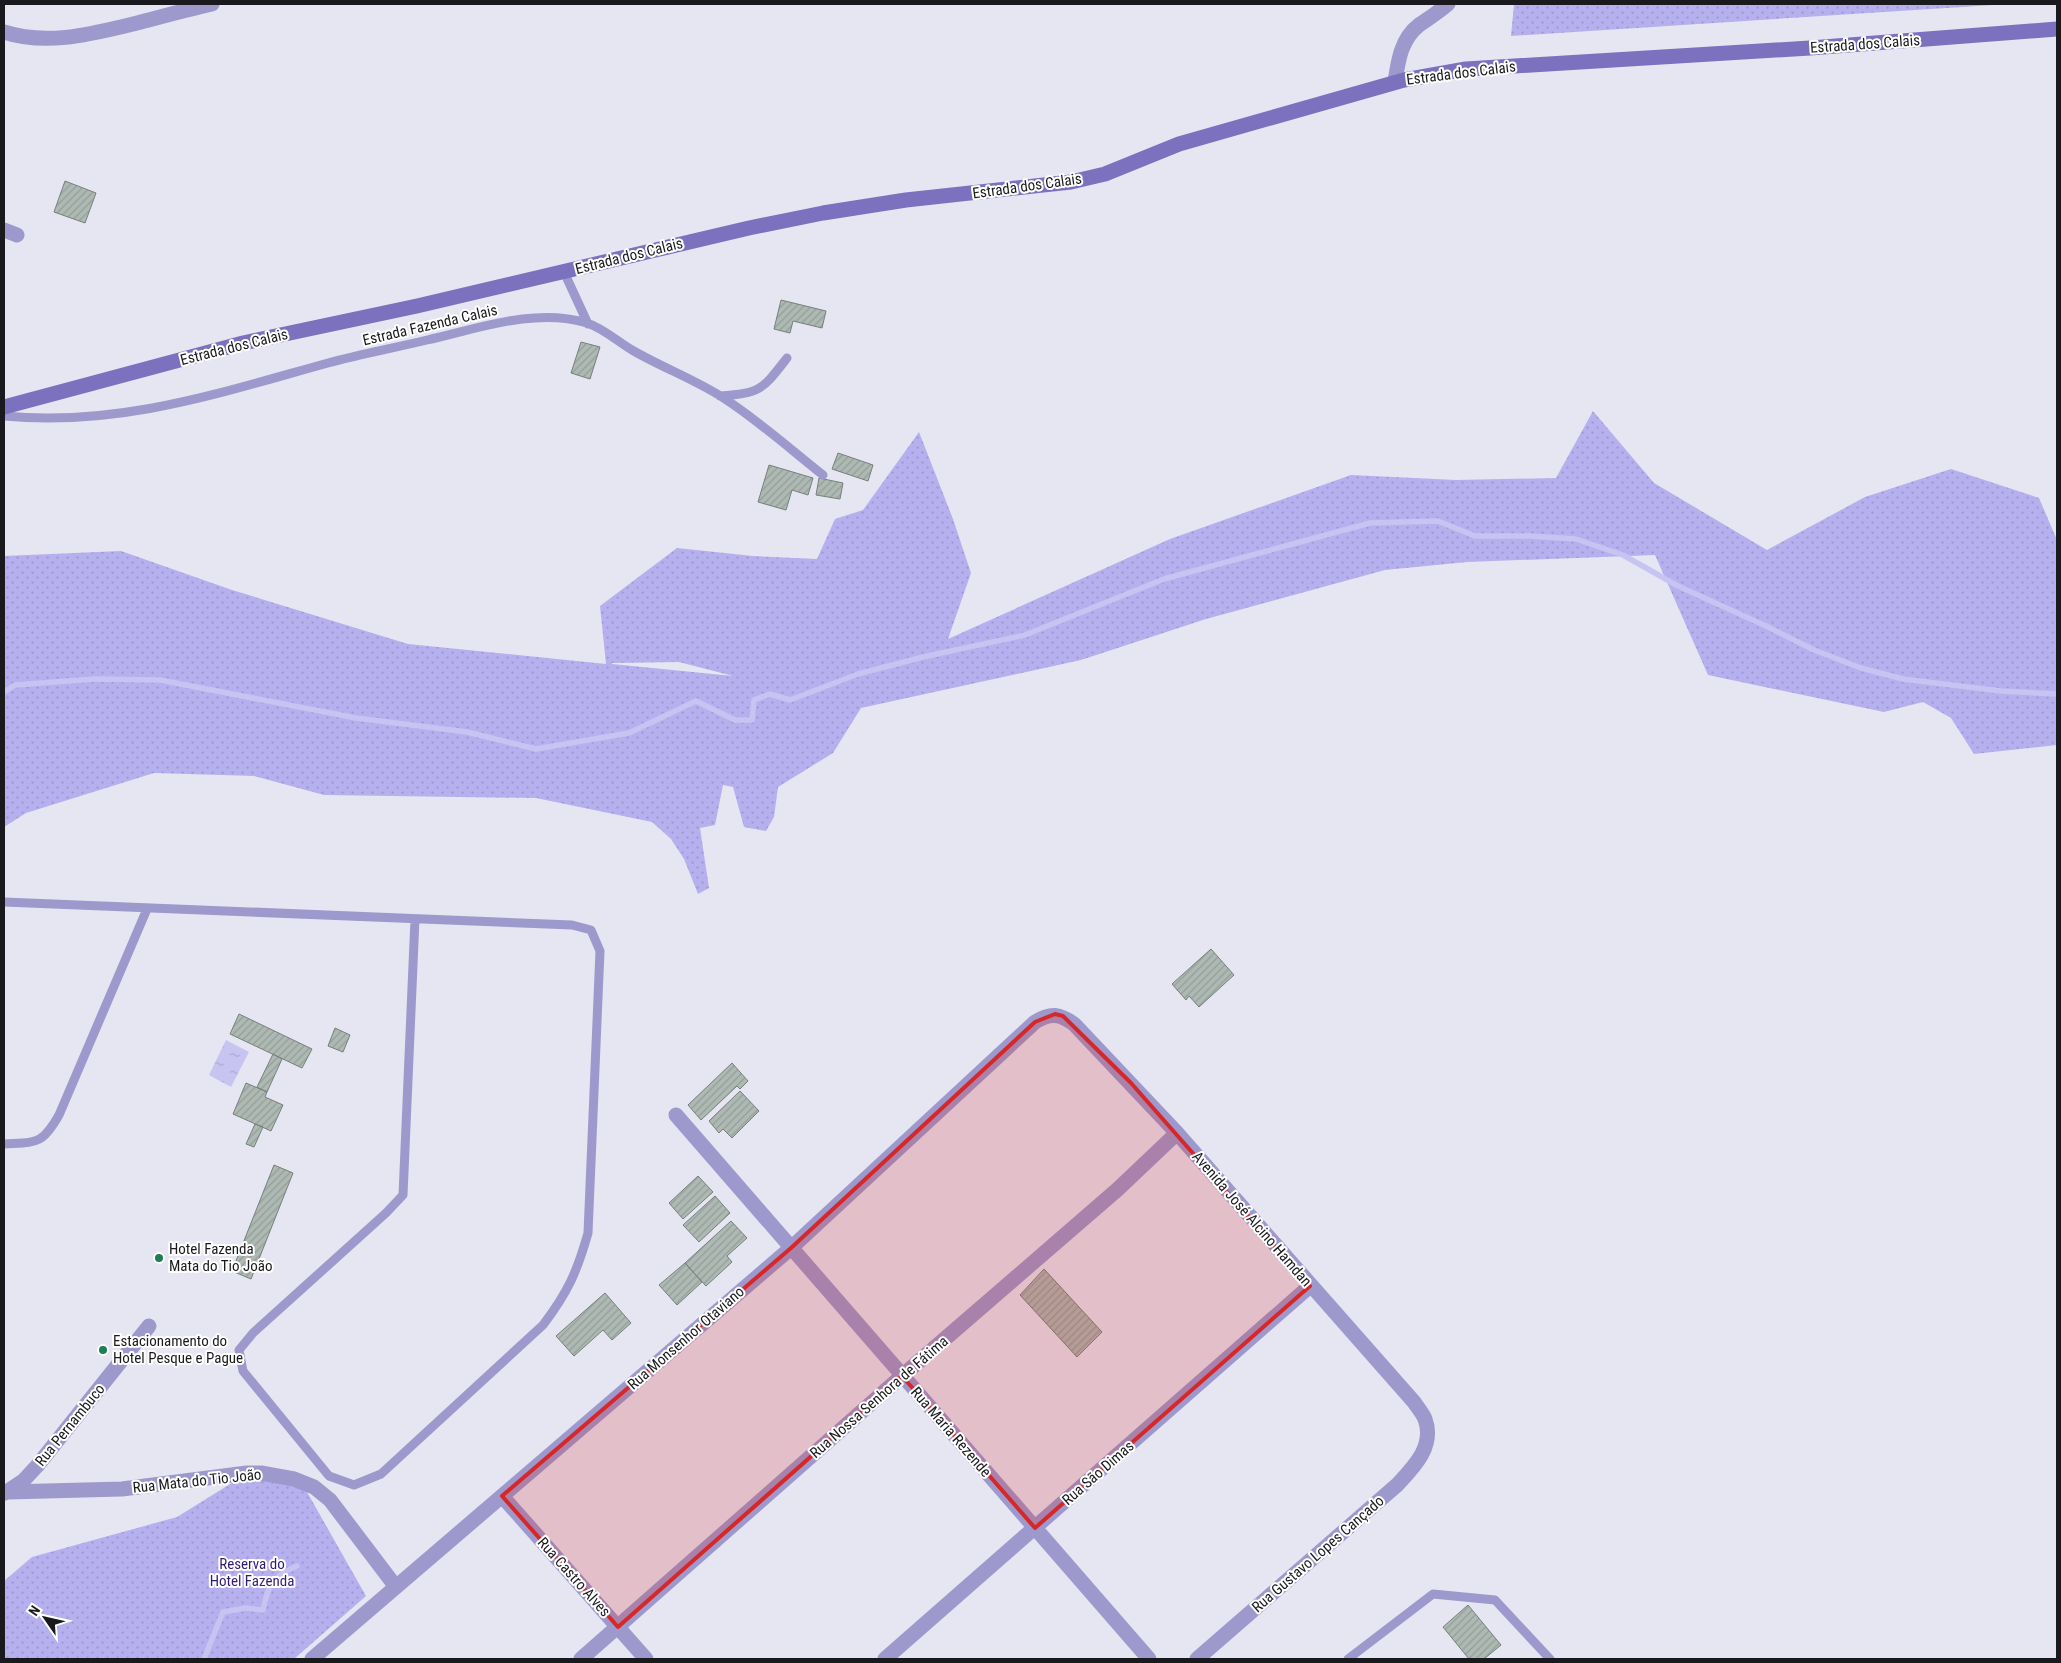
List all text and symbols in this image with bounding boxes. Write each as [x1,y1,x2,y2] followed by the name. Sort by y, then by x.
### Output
[1809,31,1921,57] street label: Estrada dos Calais
[1405,57,1517,89] street label: Estrada dos Calais
[971,169,1083,203] street label: Estrada dos Calais
[573,234,685,278] street label: Estrada dos Calais
[361,301,499,349] street label: Estrada Fazenda Calais
[178,325,290,369] street label: Estrada dos Calais
[1188,1148,1316,1290] street label: Avenida José Alcino Hamdan
[169,1240,272,1275] place label: Hotel Fazenda Mata do Tio João
[153,1252,165,1264] marker: Hotel Fazenda Mata do Tio João
[624,1283,748,1393] street label: Rua Monsenhor Otaviano
[113,1332,243,1367] place label: Estacionamento do Hotel Pesque e Pague
[806,1332,952,1462] street label: Rua Nossa Senhora de Fátima
[97,1344,109,1356] marker: Estacionamento do Hotel Pesque e Pague
[31,1380,109,1470] street label: Rua Pernambuco
[907,1383,995,1481] street label: Rua Maria Rezende
[1058,1437,1138,1509] street label: Rua São Dimas
[132,1465,262,1497] street label: Rua Mata do Tio João
[1248,1492,1388,1616] street label: Rua Gustavo Lopes Cançado
[534,1534,614,1620] street label: Rua Castro Alves
[210,1555,294,1590] park label: Reserva do Hotel Fazenda
[20,1593,70,1643] north arrow
[25,1603,43,1619] text: N

